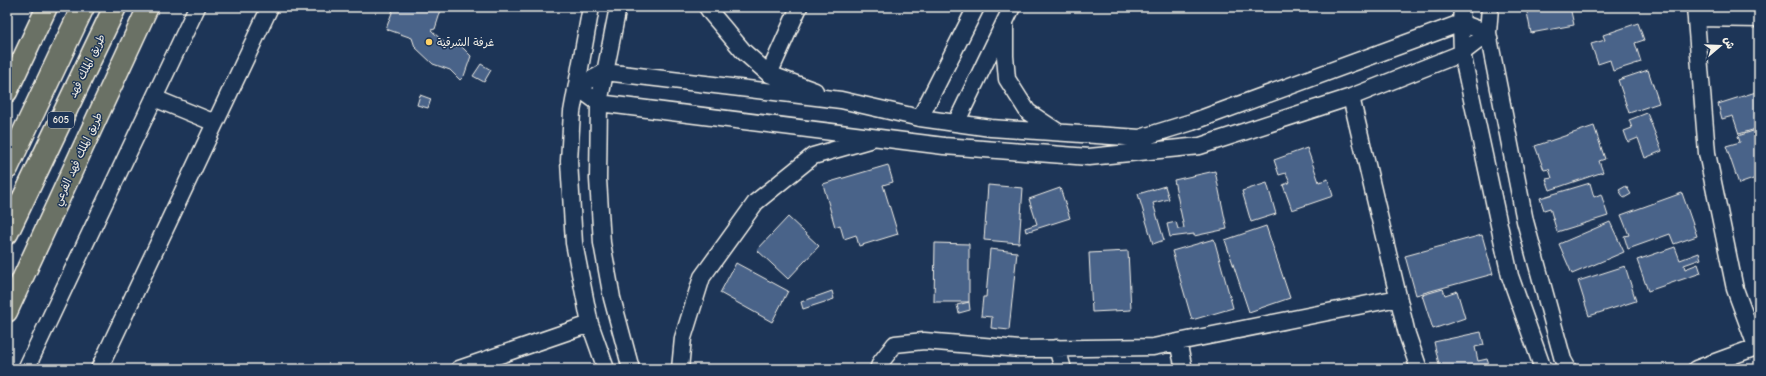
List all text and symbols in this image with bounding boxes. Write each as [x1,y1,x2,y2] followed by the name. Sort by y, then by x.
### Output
[1700,26,1740,66] north arrow
[66,32,108,100] street label: طريق الملك فهد
[1721,35,1737,51] text: ش
[437,36,494,49] place label: غرفة الشرقية
[424,37,434,47] marker: غرفة الشرقية
[51,111,109,209] street label: طريق الملك فهد الفرعي
[48,112,74,128] road number: 605

